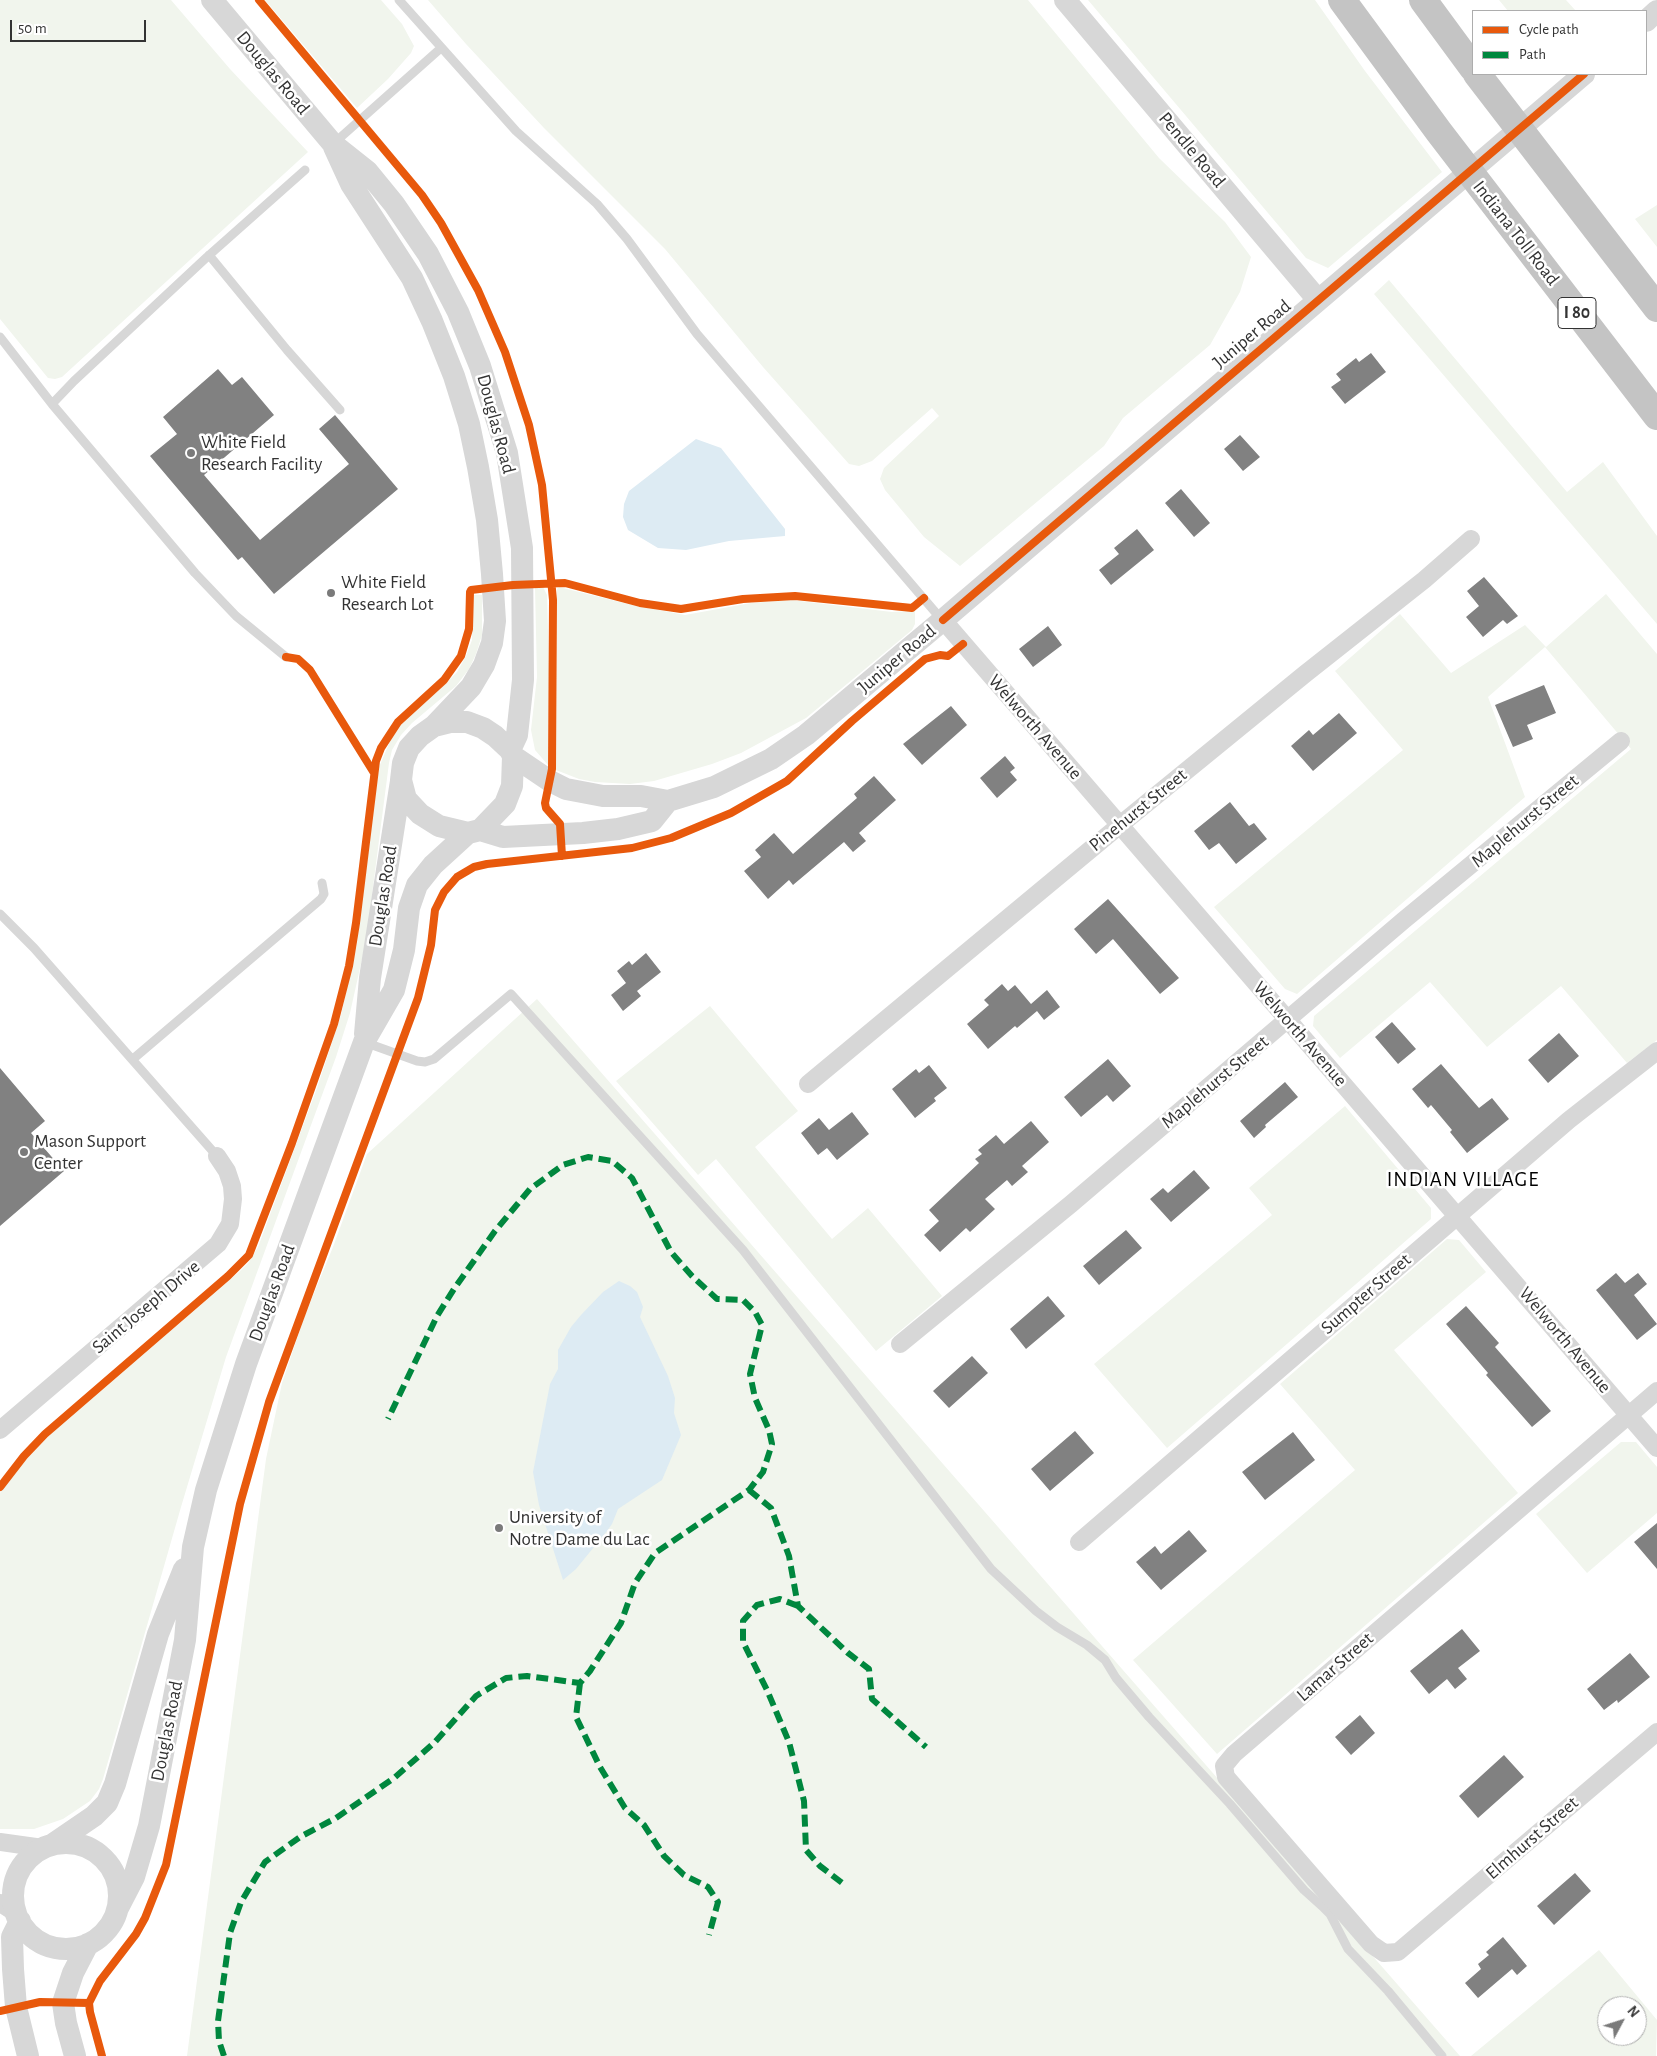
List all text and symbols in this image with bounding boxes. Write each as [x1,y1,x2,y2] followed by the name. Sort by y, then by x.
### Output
[12,10,149,42] scale bar
[1472,10,1647,75] legend
[18,21,47,36] text: 50 m
[1519,22,1579,37] text: Cycle path
[231,27,315,119] street label: Douglas Road
[1519,47,1546,62] text: Path
[1154,107,1230,193] street label: Pendle Road
[1468,176,1564,290] street label: Indiana Toll Road
[1208,295,1296,373] street label: Juniper Road
[1558,298,1596,328] road number: I 80
[472,372,520,476] street label: Douglas Road
[201,431,322,475] place label: White Field Research Facility
[185,447,197,459] marker: White Field Research Facility
[341,571,433,615] place label: White Field Research Lot
[325,587,337,599] marker: White Field Research Lot
[853,620,941,698] street label: Juniper Road
[983,670,1087,784] street label: Welworth Avenue
[1084,764,1192,856] street label: Pinehurst Street
[1467,769,1583,873] street label: Maplehurst Street
[364,844,402,948] street label: Douglas Road
[1248,977,1352,1091] street label: Welworth Avenue
[1157,1030,1273,1134] street label: Maplehurst Street
[34,1130,146,1174] place label: Mason Support Center
[18,1146,30,1158] marker: Mason Support Center
[1385,1167,1541,1193] district label: INDIAN VILLAGE
[244,1241,300,1345] street label: Douglas Road
[1316,1249,1416,1339] street label: Sumpter Street
[87,1255,205,1359] street label: Saint Joseph Drive
[1514,1282,1616,1398] street label: Welworth Avenue
[509,1506,650,1550] place label: University of Notre Dame du Lac
[493,1522,505,1534] marker: University of Notre Dame du Lac
[1292,1627,1378,1707] street label: Lamar Street
[146,1679,188,1783] street label: Douglas Road
[1481,1792,1583,1884] street label: Elmhurst Street
[1597,1996,1647,2046] north arrow
[1624,2004,1641,2020] text: N

